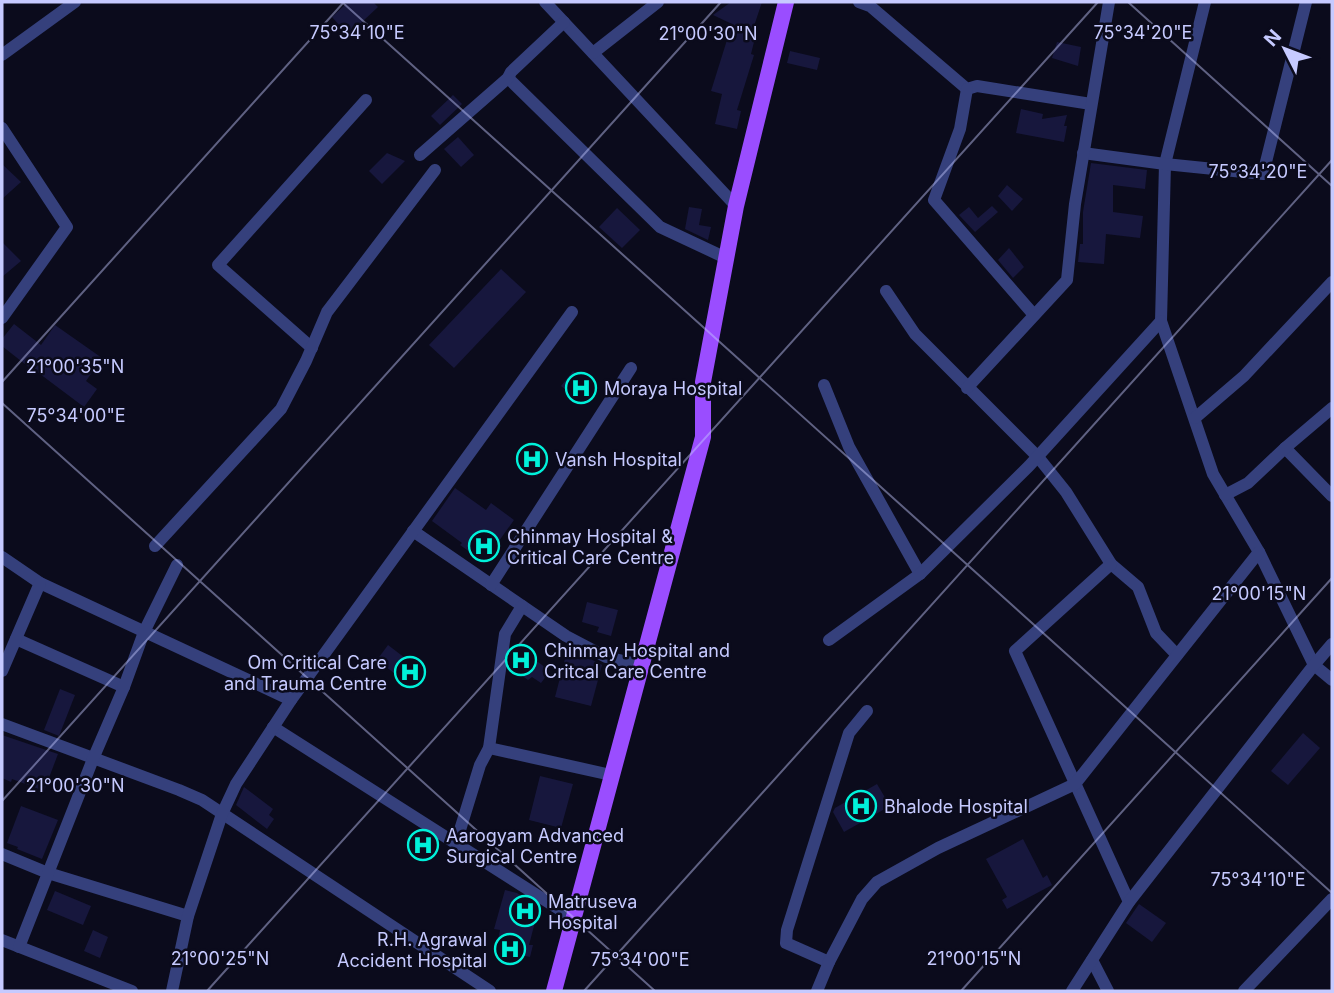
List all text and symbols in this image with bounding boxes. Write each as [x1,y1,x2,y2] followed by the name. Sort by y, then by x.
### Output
[1250,14,1320,84] north arrow
[309,22,405,43] text: 75°34'10"E
[1094,22,1192,43] text: 75°34'20"E
[658,23,758,44] text: 21°00'30"N
[1259,25,1286,51] text: N
[1209,161,1307,182] text: 75°34'20"E
[26,356,124,377] text: 21°00'35"N
[564,371,598,405] hospital icon: Moraya Hospital
[604,378,742,399] place label: Moraya Hospital
[26,405,126,426] text: 75°34'00"E
[515,442,549,476] hospital icon: Vansh Hospital
[555,449,682,470] place label: Vansh Hospital
[507,526,674,568] place label: Chinmay Hospital & Critical Care Centre
[467,529,501,563] hospital icon: Chinmay Hospital & Critical Care Centre
[1212,583,1306,604] text: 21°00'15"N
[544,640,730,682] place label: Chinmay Hospital and Critcal Care Centre
[504,643,538,677] hospital icon: Chinmay Hospital and Critcal Care Centre
[224,652,387,694] place label: Om Critical Care and Trauma Centre
[393,655,427,689] hospital icon: Om Critical Care and Trauma Centre
[25,775,125,796] text: 21°00'30"N
[844,789,878,823] hospital icon: Bhalode Hospital
[884,796,1028,817] place label: Bhalode Hospital
[446,825,624,867] place label: Aarogyam Advanced Surgical Centre
[406,828,440,862] hospital icon: Aarogyam Advanced Surgical Centre
[1210,869,1306,890] text: 75°34'10"E
[548,891,637,933] place label: Matruseva Hospital
[508,894,542,928] hospital icon: Matruseva Hospital
[337,929,487,971] place label: R.H. Agrawal Accident Hospital
[493,932,527,966] hospital icon: R.H. Agrawal Accident Hospital
[171,948,269,969] text: 21°00'25"N
[927,948,1021,969] text: 21°00'15"N
[590,949,690,970] text: 75°34'00"E

